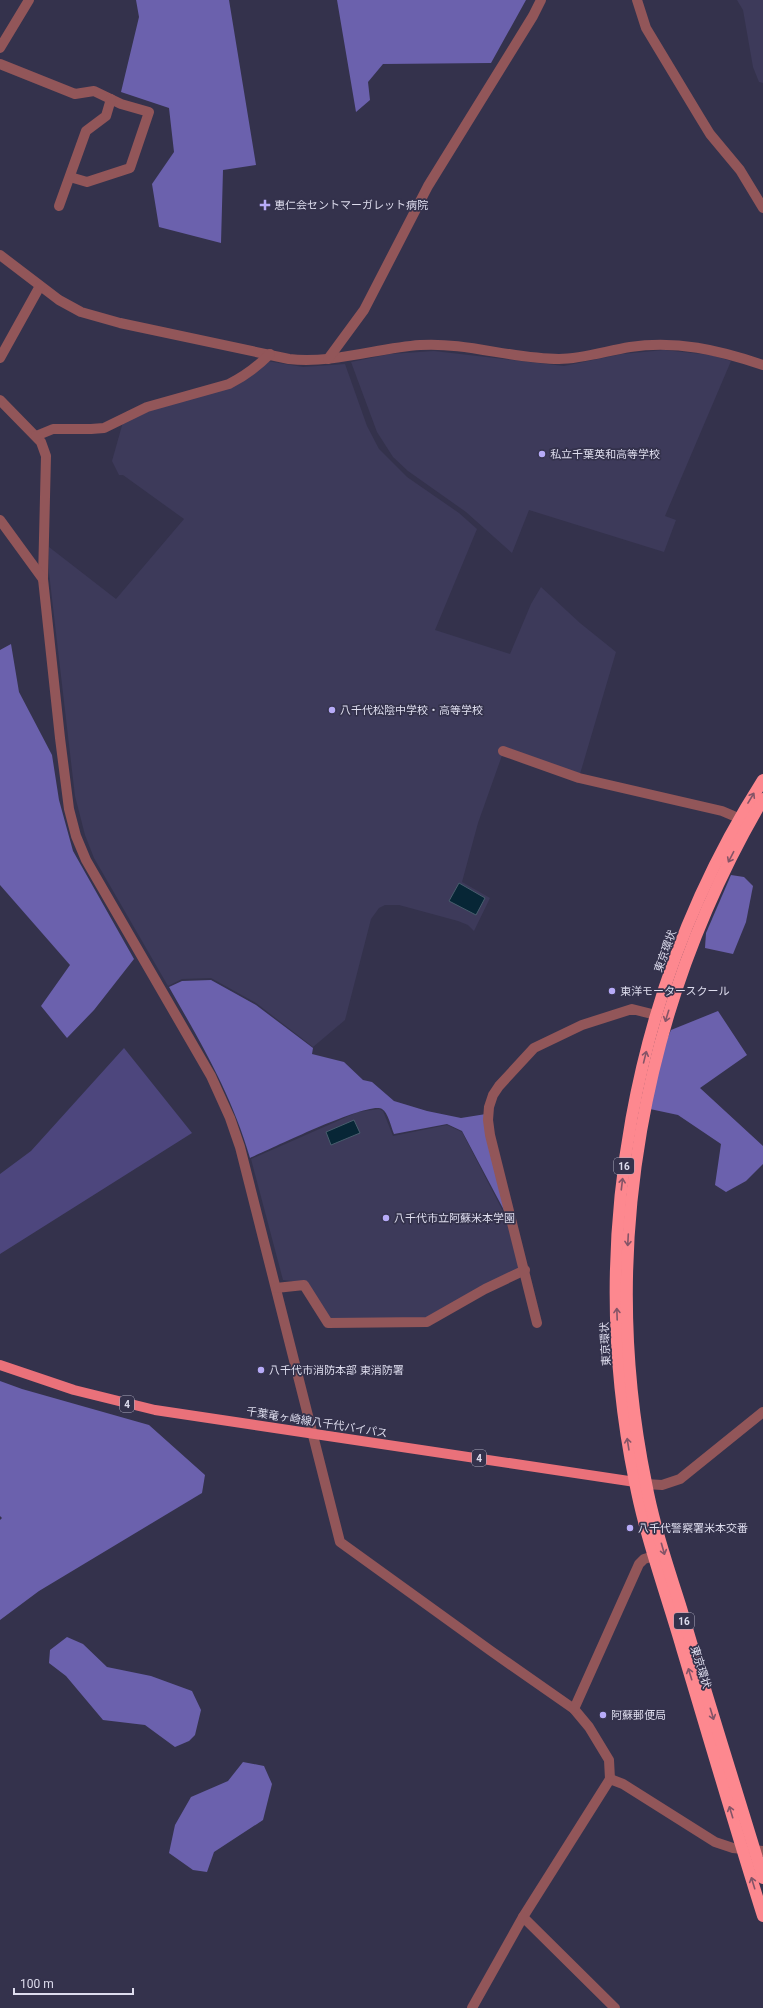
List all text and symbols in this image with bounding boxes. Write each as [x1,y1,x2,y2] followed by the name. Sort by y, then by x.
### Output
[259,199,271,211] marker: 恵仁会セントマーガレット病院
[274,199,428,212] place label: 恵仁会セントマーガレット病院
[550,448,660,461] place label: 私立千葉英和高等学校
[537,449,547,459] marker: 私立千葉英和高等学校
[340,704,483,717] place label: 八千代松陰中学校・高等学校
[327,705,337,715] marker: 八千代松陰中学校・高等学校
[748,792,756,804] one-way arrow
[727,851,735,863] one-way arrow
[652,927,679,974] street label: 東京環状
[620,985,729,998] place label: 東洋モータースクール
[607,986,617,996] marker: 東洋モータースクール
[663,1010,670,1023] one-way arrow
[641,1050,649,1063] one-way arrow
[614,1158,634,1174] road number: 16
[618,1178,626,1191] one-way arrow
[394,1212,515,1225] place label: 八千代市立阿蘇米本学園
[381,1213,391,1223] marker: 八千代市立阿蘇米本学園
[624,1233,631,1246] one-way arrow
[613,1308,621,1321] one-way arrow
[598,1321,613,1366] street label: 東京環状
[269,1364,404,1377] place label: 八千代市消防本部 東消防署
[256,1365,266,1375] marker: 八千代市消防本部 東消防署
[120,1396,134,1412] road number: 4
[245,1405,388,1440] street label: 千葉竜ヶ崎線八千代バイパス
[624,1437,632,1450] one-way arrow
[472,1450,486,1466] road number: 4
[638,1522,748,1535] place label: 八千代警察署米本交番
[625,1523,635,1533] marker: 八千代警察署米本交番
[660,1542,667,1555] one-way arrow
[674,1613,694,1629] road number: 16
[688,1644,713,1691] street label: 東京環状
[686,1668,693,1681] one-way arrow
[709,1707,716,1720] one-way arrow
[611,1709,666,1722] place label: 阿蘇郵便局
[598,1710,608,1720] marker: 阿蘇郵便局
[727,1806,734,1819] one-way arrow
[748,1877,756,1889] one-way arrow
[14,1970,133,1996] scale bar
[20,1977,54,1991] text: 100 m

